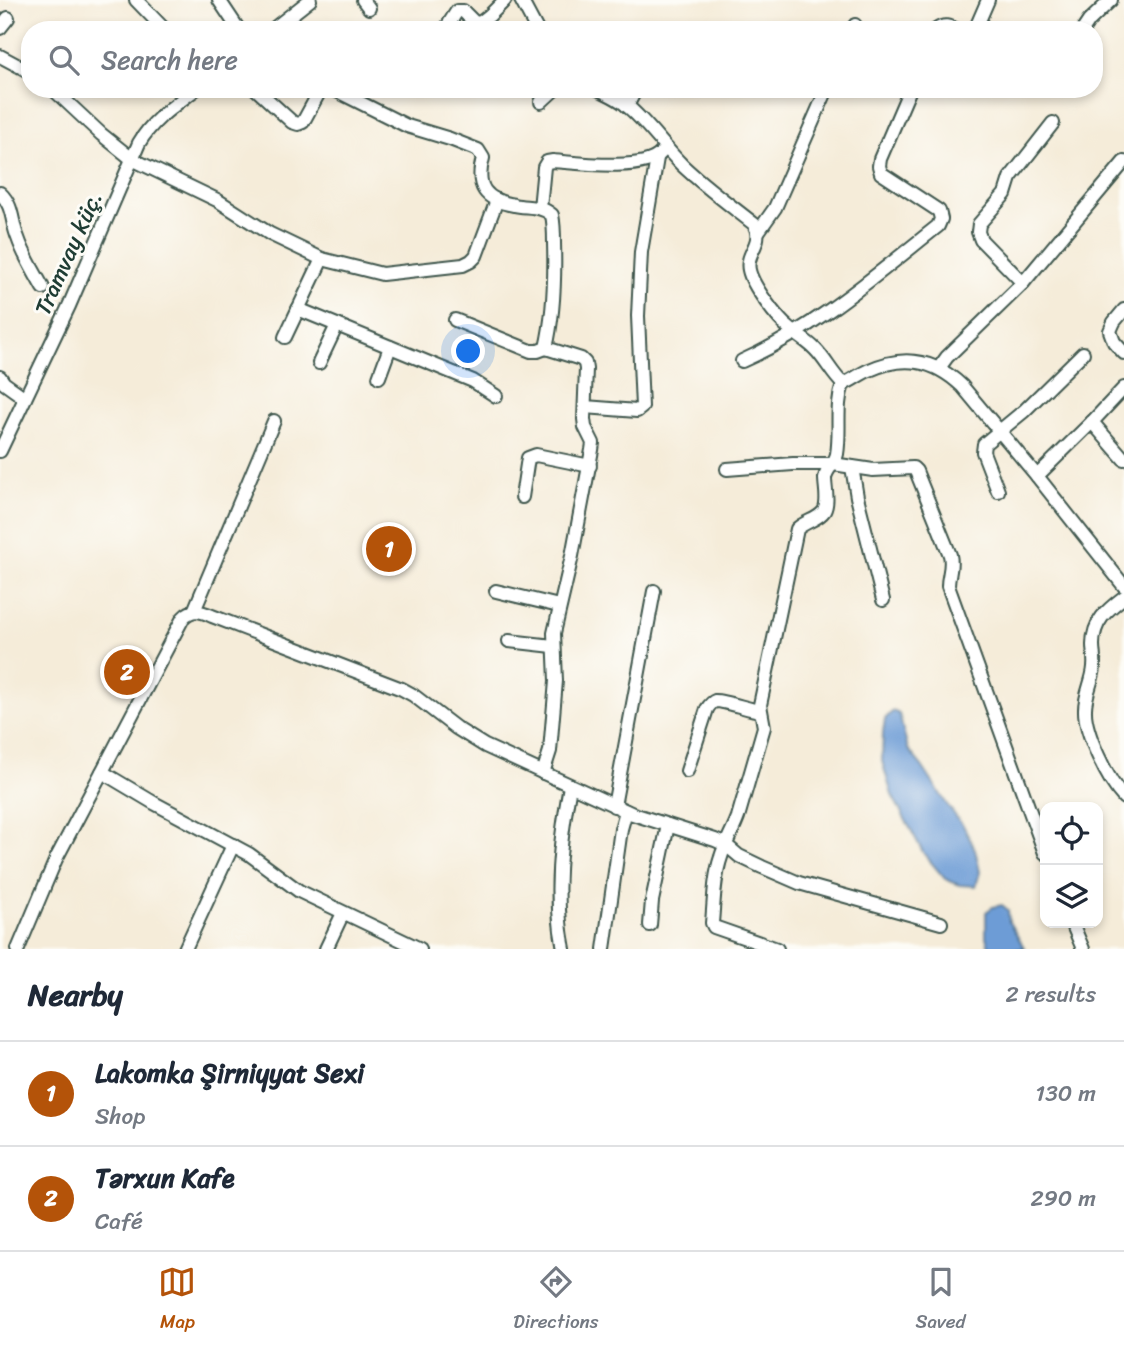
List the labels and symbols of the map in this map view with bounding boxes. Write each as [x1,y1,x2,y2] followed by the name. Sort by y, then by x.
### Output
[23,184,114,322] street label: Tramvay küç.
[451,334,485,368] your location
[366,523,412,575] pin: 1
[104,646,150,698] pin: 2

